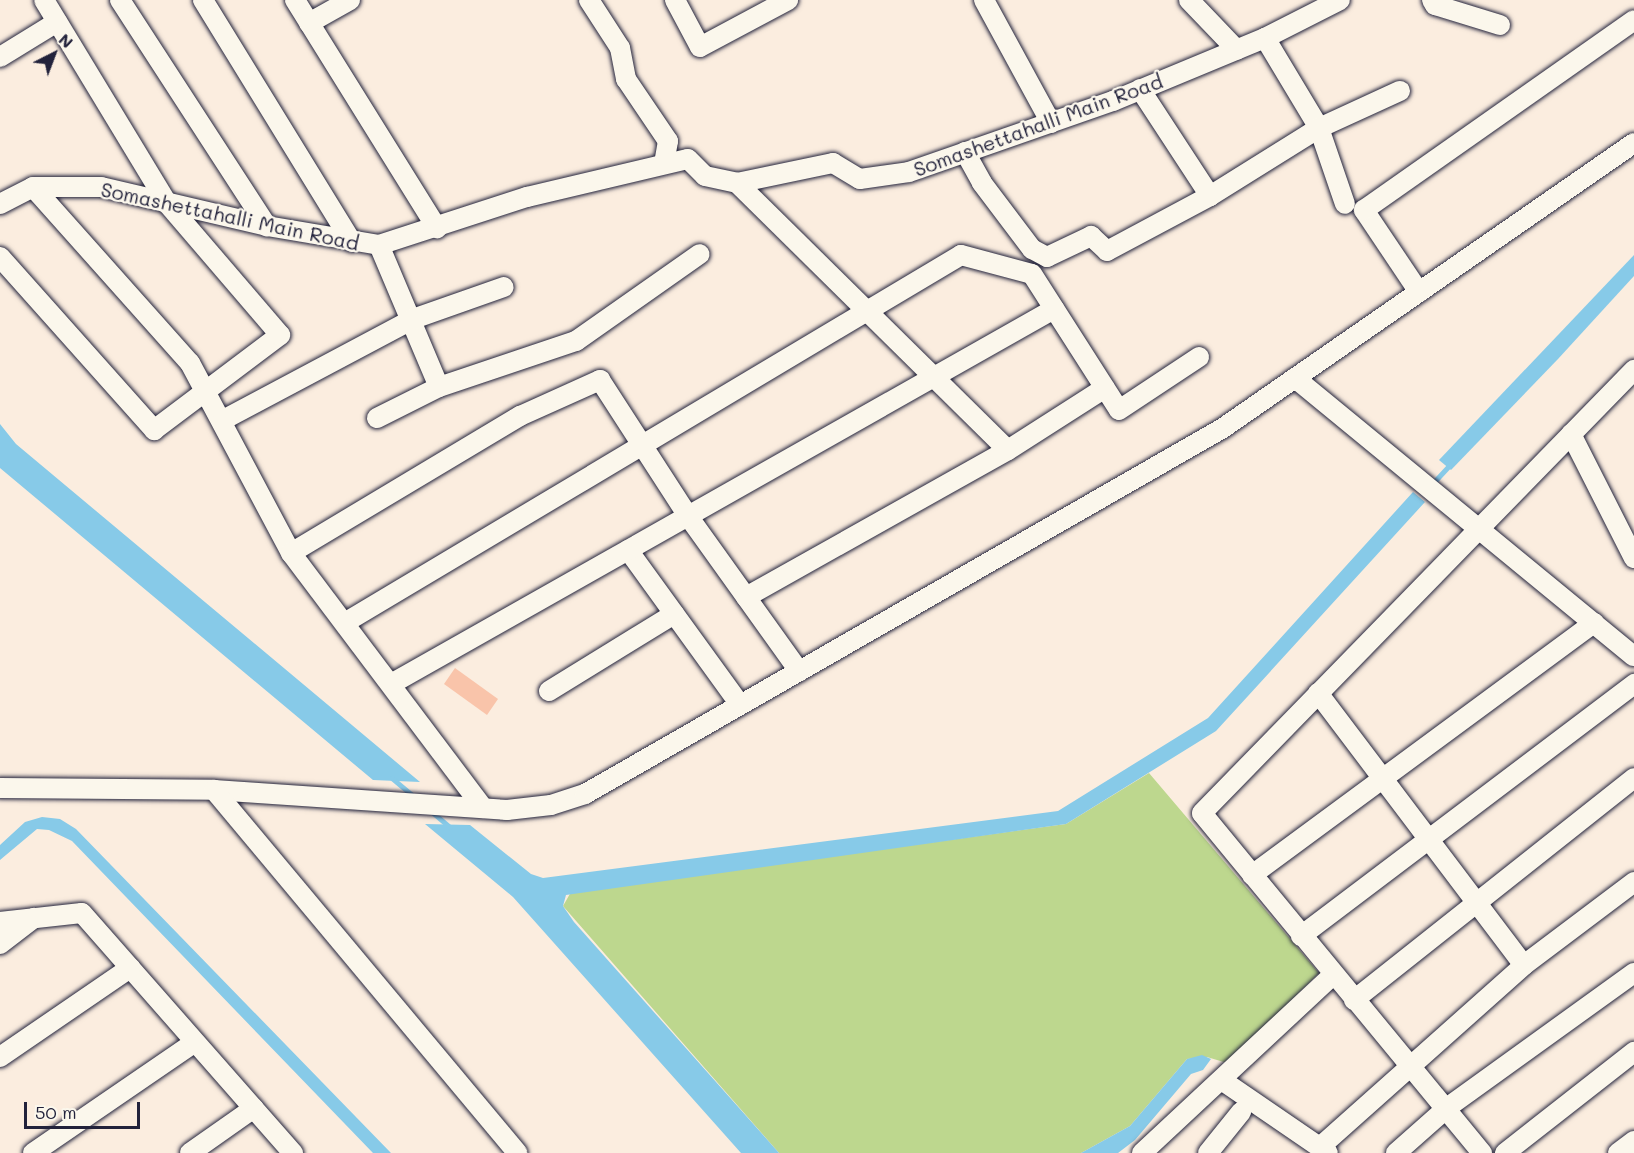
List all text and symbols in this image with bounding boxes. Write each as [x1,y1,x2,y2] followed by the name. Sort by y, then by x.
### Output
[24,24,84,84] north arrow
[55,28,78,52] text: N
[910,69,1166,181] street label: Somashettahalli Main Road
[99,177,361,255] street label: Somashettahalli Main Road
[27,1090,142,1128] scale bar
[35,1100,77,1124] text: 50 m

